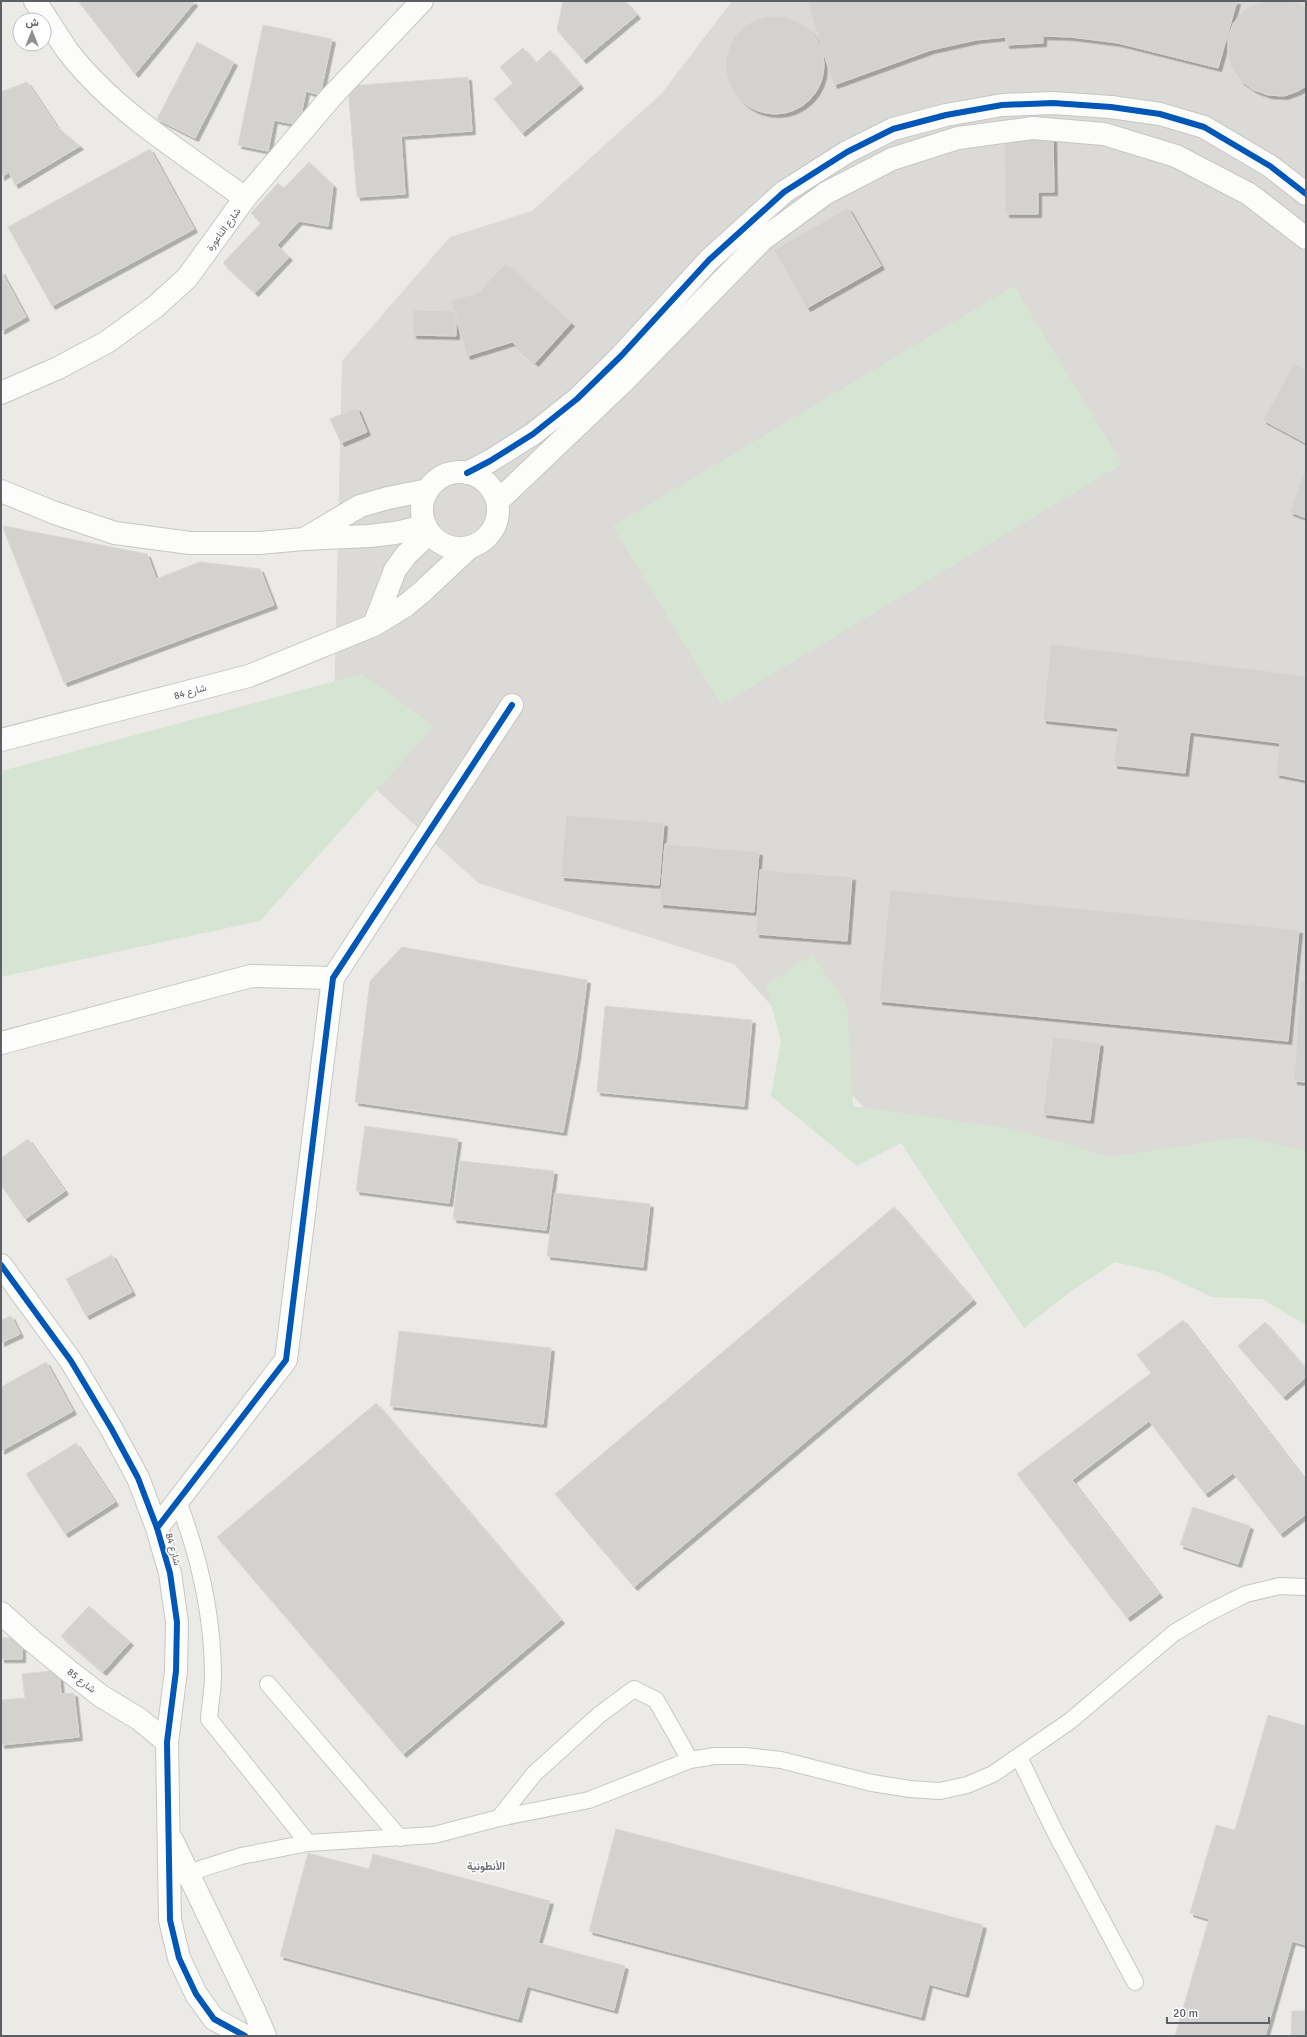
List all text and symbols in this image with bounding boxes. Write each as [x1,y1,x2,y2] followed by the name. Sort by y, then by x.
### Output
[12,12,52,52] north arrow
[25,16,39,29] text: ش
[204,206,244,254] street label: شارع الناعورة
[173,682,208,702] street label: شارع 84
[163,1532,183,1567] street label: شارع 84
[65,1666,98,1696] street label: شارع 85
[467,1860,505,1873] district label: الأنطونية
[1167,1999,1269,2025] scale bar
[1173,2006,1198,2021] text: 20 m

